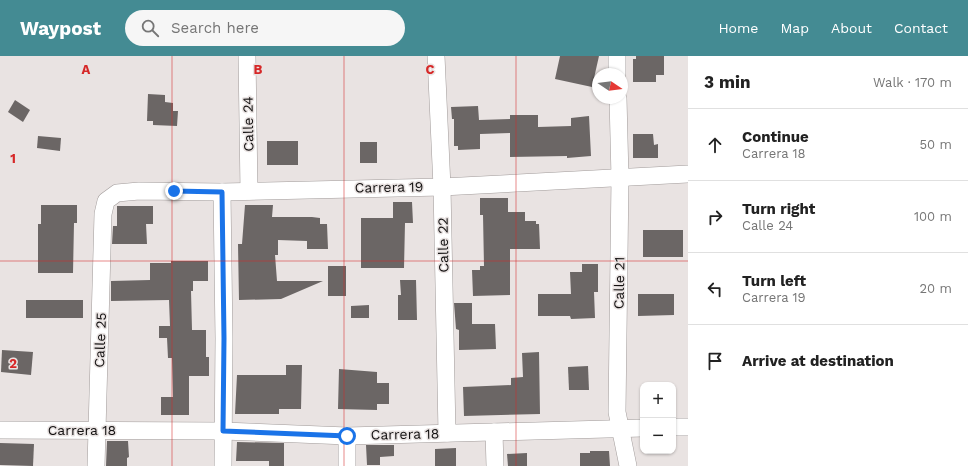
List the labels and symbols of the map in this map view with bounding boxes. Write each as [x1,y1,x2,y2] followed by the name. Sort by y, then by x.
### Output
[82,62,91,77] text: A
[254,62,263,77] text: B
[426,62,435,77] text: C
[592,68,628,104] north arrow
[240,96,256,152] street label: Calle 24
[10,151,16,166] text: 1
[355,178,423,196] street label: Carrera 19
[165,182,183,200] route end
[435,217,451,273] street label: Calle 22
[611,257,627,309] street label: Calle 21
[91,312,109,368] street label: Calle 25
[9,356,17,371] text: 2
[48,422,116,438] street label: Carrera 18
[371,425,439,443] street label: Carrera 18
[338,427,356,445] route start

